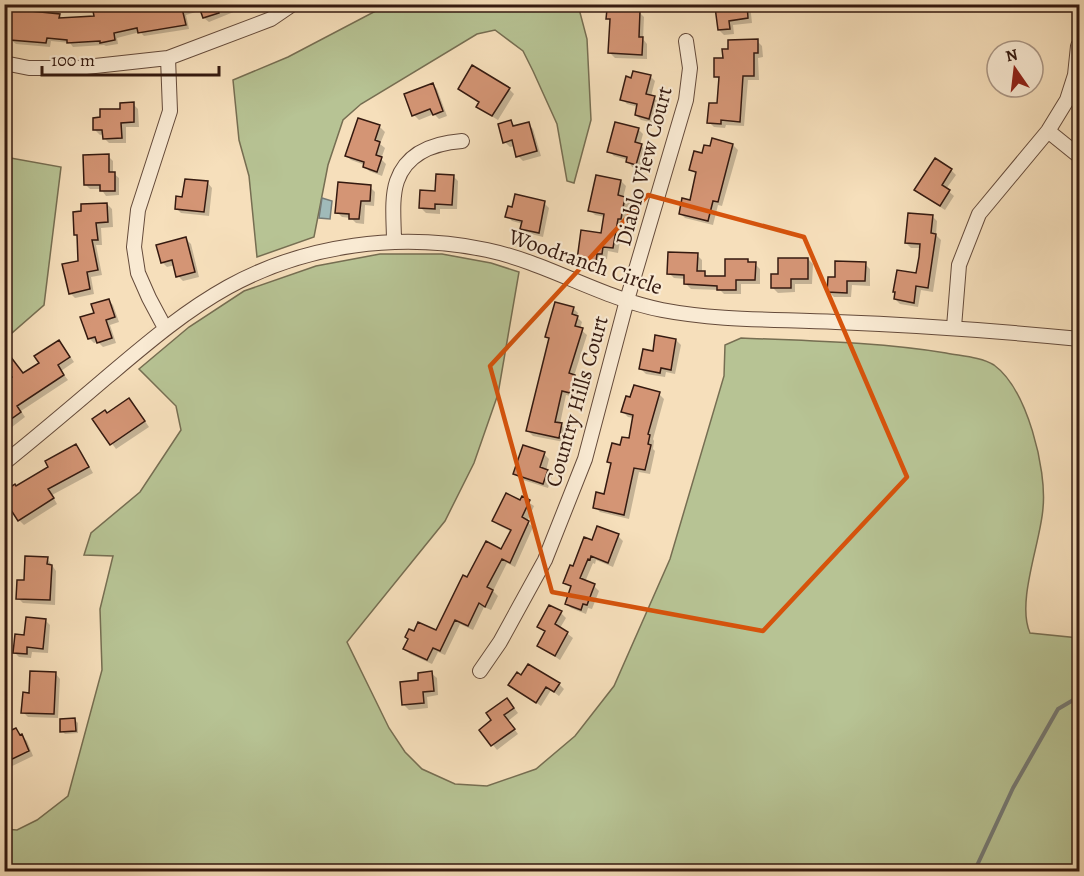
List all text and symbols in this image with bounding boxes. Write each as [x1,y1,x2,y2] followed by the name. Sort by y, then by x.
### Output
[42,39,219,77] scale bar
[985,39,1045,99] north arrow
[1003,43,1020,67] text: N
[51,48,95,72] text: 100 m
[608,83,680,249] street label: Diablo View Court
[504,221,667,302] street label: Woodranch Circle
[538,312,616,490] street label: Country Hills Court

